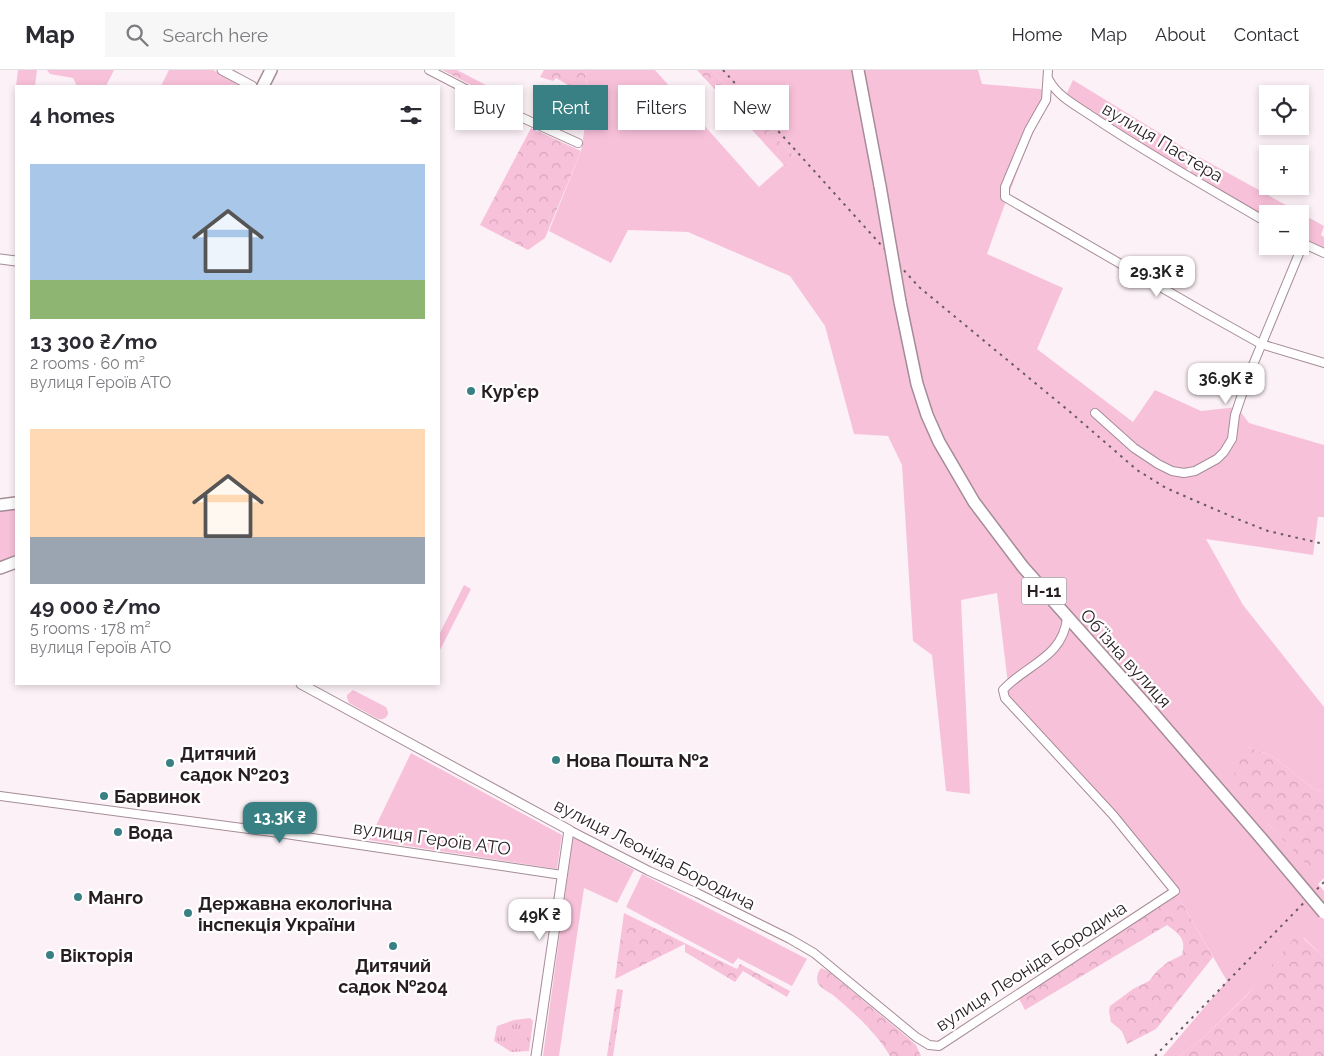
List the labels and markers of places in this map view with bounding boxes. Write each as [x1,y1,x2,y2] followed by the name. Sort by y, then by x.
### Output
[1111,256,1203,298] pin: 29.3K ₴
[1180,362,1272,405] pin: 36.9K ₴
[481,381,539,402] place label: Кур'єр
[465,385,477,397] marker: Кур'єр
[180,743,289,785] place label: Дитячий садок №203
[566,750,709,771] place label: Нова Пошта №2
[550,754,562,766] marker: Нова Пошта №2
[164,757,176,769] marker: Дитячий садок №203
[114,786,201,807] place label: Барвинок
[98,790,110,802] marker: Барвинок
[234,802,326,844] pin: 13.3K ₴
[128,822,173,843] place label: Вода
[112,826,124,838] marker: Вода
[88,887,143,908] place label: Манго
[72,891,84,903] marker: Манго
[198,893,392,935] place label: Державна екологічна інспекція України
[505,898,575,941] pin: 49K ₴
[182,907,194,919] marker: Державна екологічна інспекція України
[387,940,399,952] marker: Дитячий садок №204
[60,945,133,966] place label: Вікторія
[44,949,56,961] marker: Вікторія
[338,955,448,997] place label: Дитячий садок №204

